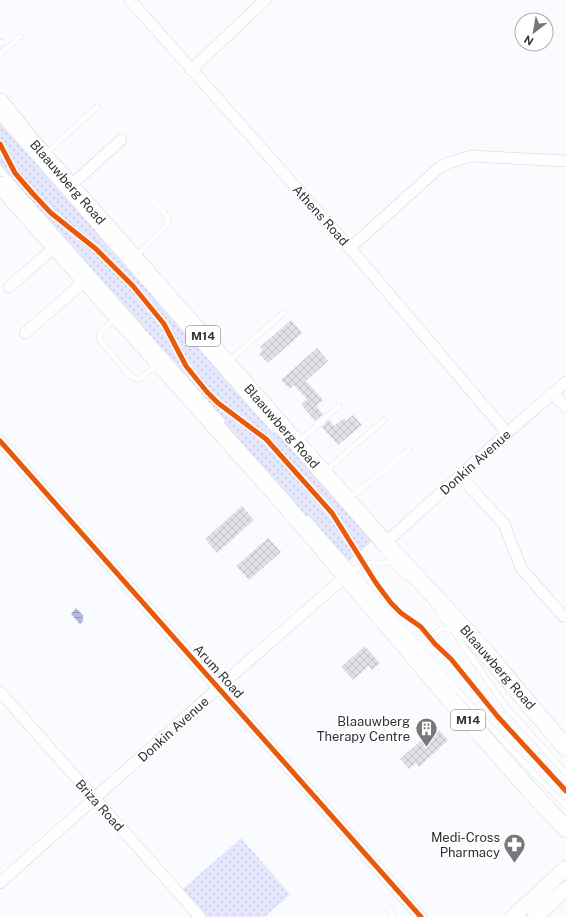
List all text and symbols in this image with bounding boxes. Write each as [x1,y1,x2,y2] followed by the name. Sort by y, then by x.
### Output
[514,12,554,52] north arrow
[522,33,536,48] text: N
[27,137,108,228] street label: Blaauwberg Road
[290,182,352,249] street label: Athens Road
[186,326,220,346] road number: M14
[241,381,322,472] street label: Blaauwberg Road
[437,427,514,498] street label: Donkin Avenue
[457,622,538,713] street label: Blaauwberg Road
[191,641,247,701] street label: Arum Road
[135,694,212,765] street label: Donkin Avenue
[451,710,485,730] road number: M14
[317,714,410,744] place label: Blaauwberg Therapy Centre
[413,715,439,748] building icon: Blaauwberg Therapy Centre
[72,776,127,834] street label: Briza Road
[431,830,500,860] place label: Medi-Cross Pharmacy
[502,831,528,864] pharmacy icon: Medi-Cross Pharmacy

